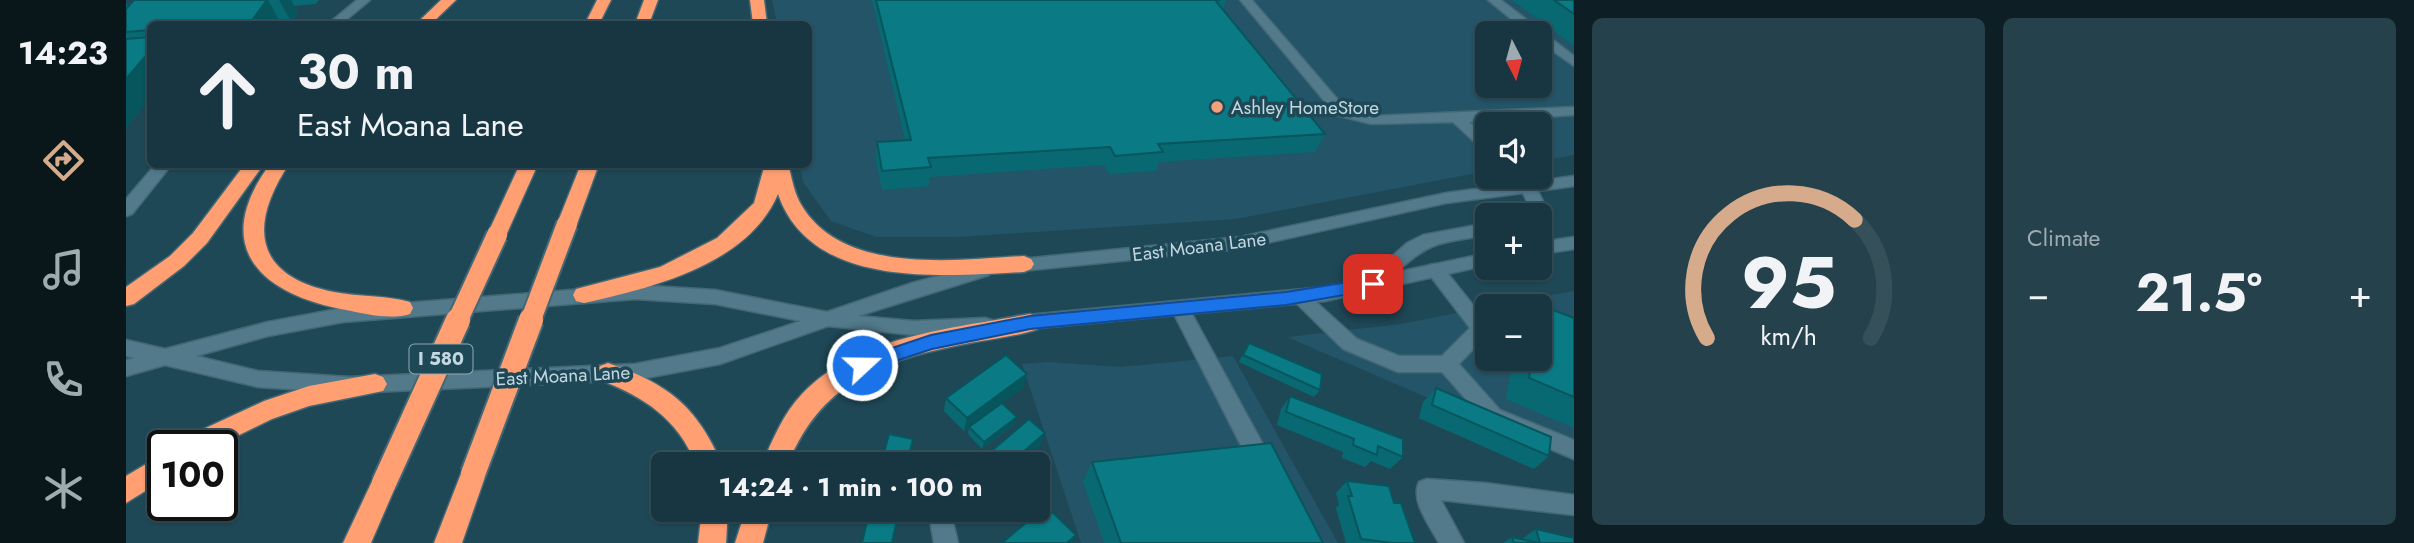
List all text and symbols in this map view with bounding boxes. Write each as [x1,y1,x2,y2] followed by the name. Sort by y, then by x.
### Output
[1475,21,1552,98] north arrow
[1475,21,1552,371] map controls
[18,30,108,76] text: 14:23
[297,37,415,107] text: 30 m
[182,49,273,140] icon: ahead
[1231,94,1379,121] place label: Ashley HomeStore
[1209,99,1225,115] marker: Ashley HomeStore
[297,102,524,148] text: East Moana Lane
[1475,112,1552,189] button: sound
[39,136,88,185] icon: directions
[1475,203,1552,280] button: +
[2027,221,2100,255] text: Climate
[1131,225,1268,268] street label: East Moana Lane
[1741,230,1836,335] text: 95
[39,245,88,294] icon: music
[1343,254,1403,314] pin
[2136,255,2262,331] text: 21.5°
[1354,265,1392,303] icon: arrive
[2027,266,2049,321] text: −
[2349,266,2372,321] text: +
[1475,294,1552,371] button: −
[1760,317,1817,353] text: km/h
[825,328,899,402] position arrow
[410,344,472,374] road number: I 580
[39,355,88,404] icon: phone
[495,358,631,393] street label: East Moana Lane
[147,430,238,521] speed limit sign: 100
[39,464,88,513] icon: climate
[718,468,983,506] text: 14:24 · 1 min · 100 m

